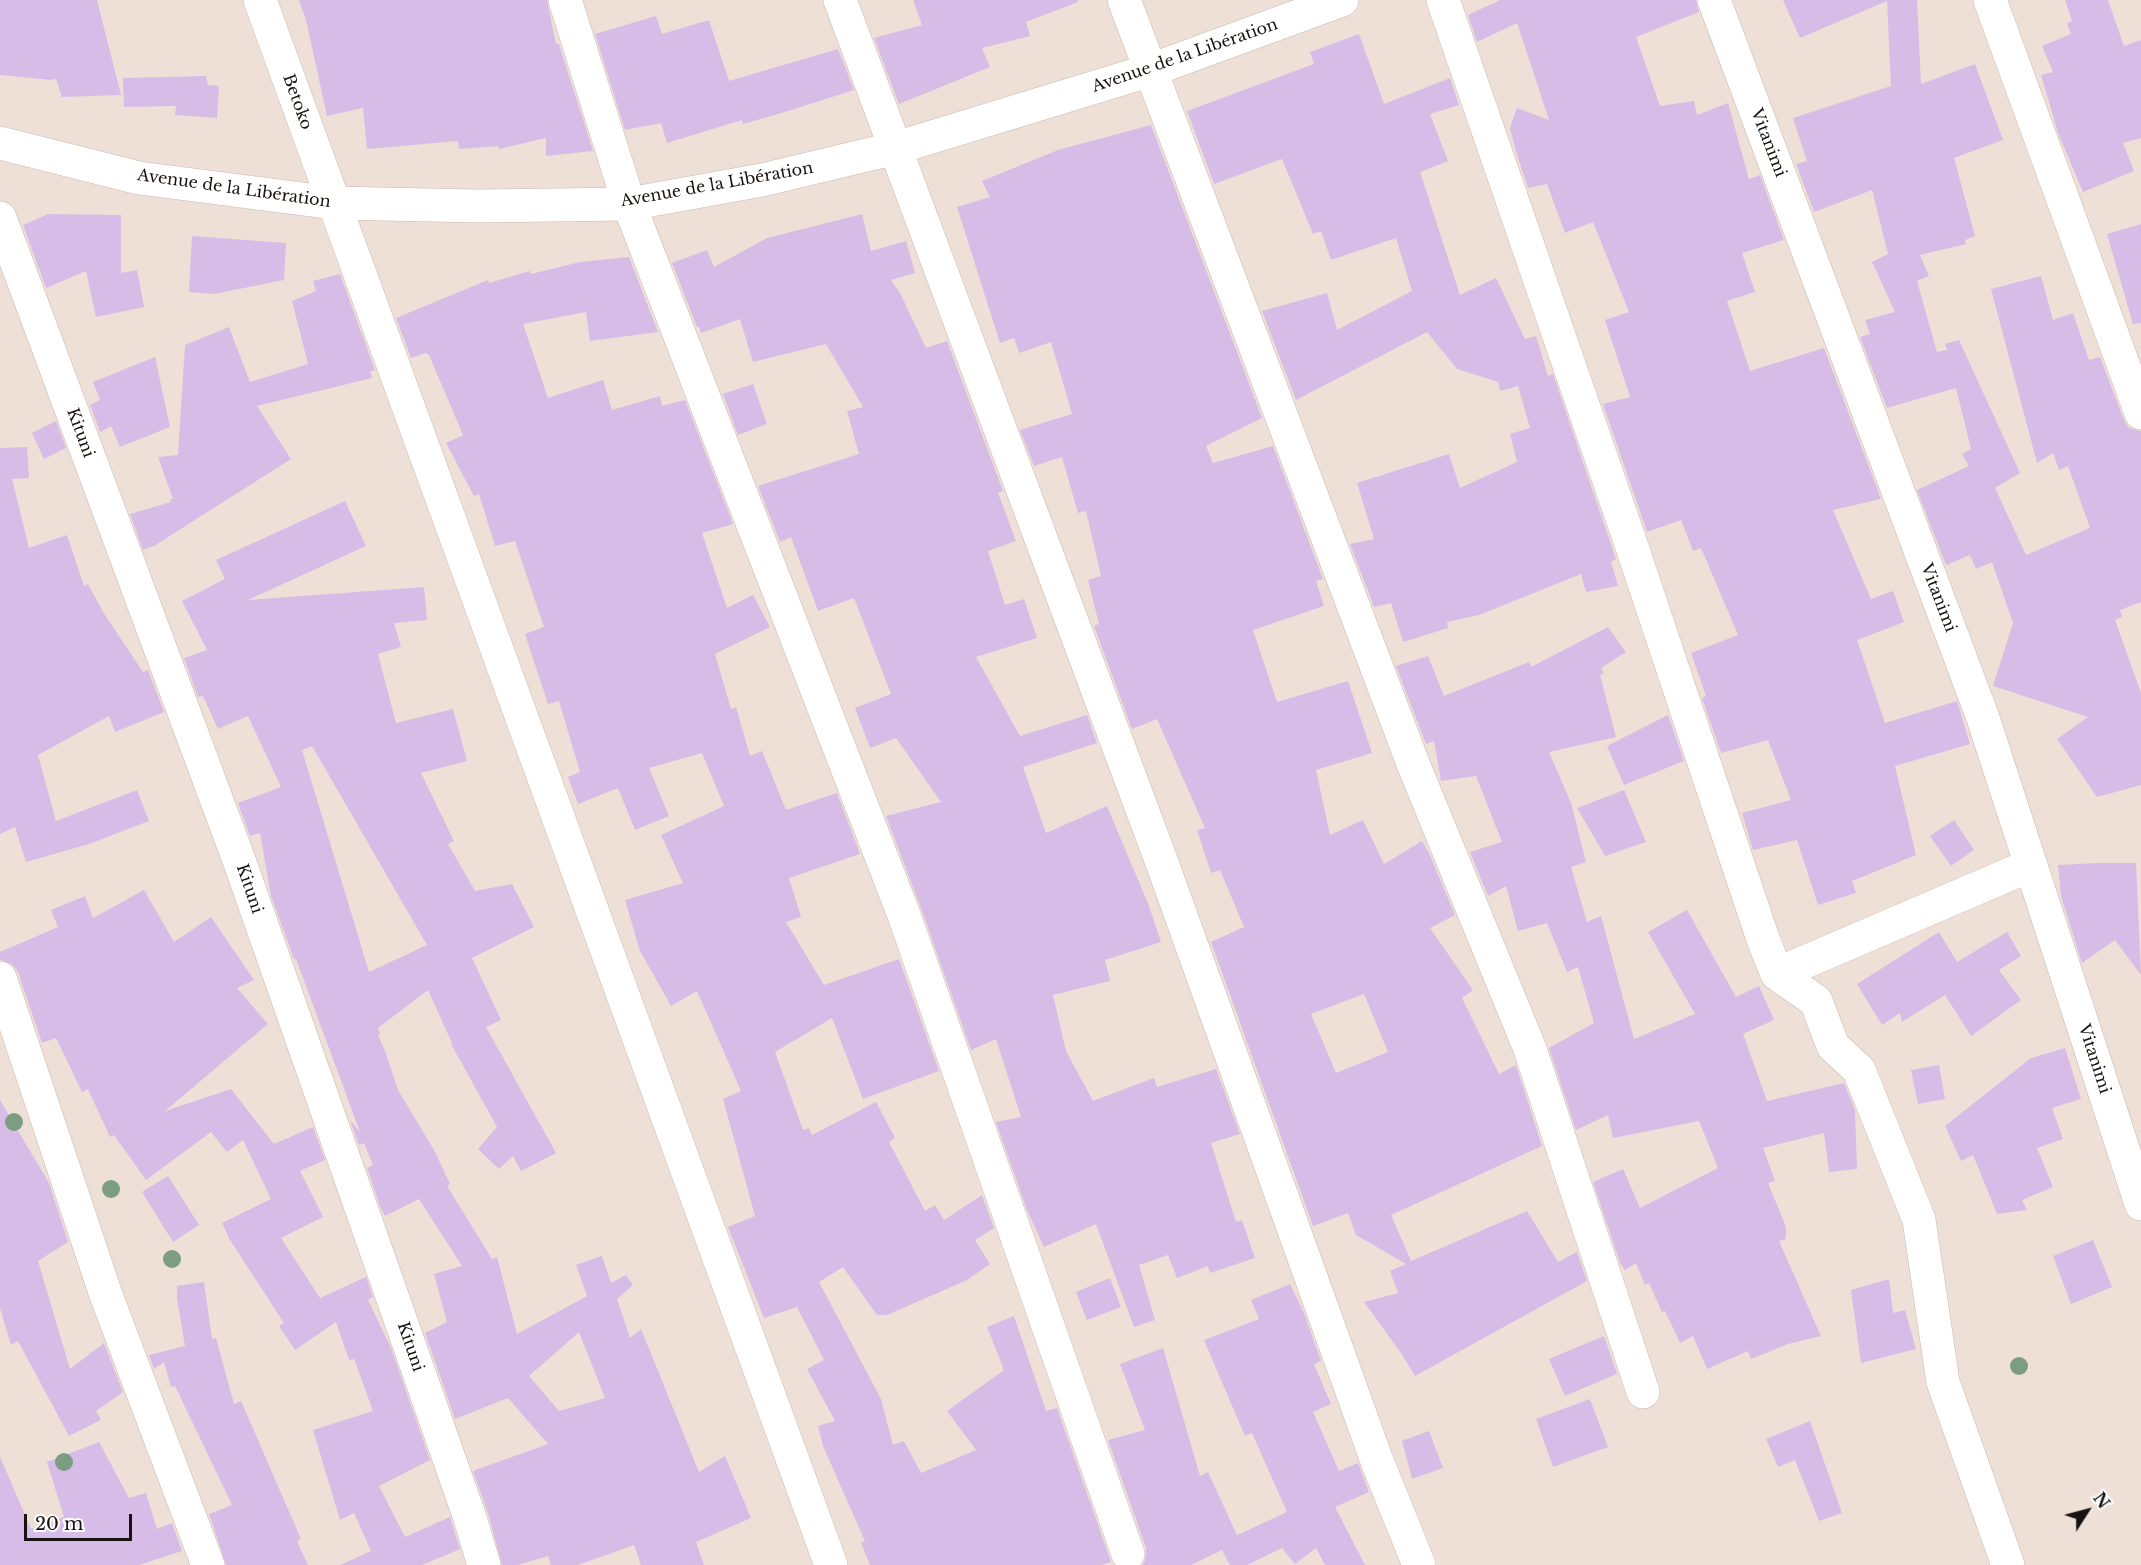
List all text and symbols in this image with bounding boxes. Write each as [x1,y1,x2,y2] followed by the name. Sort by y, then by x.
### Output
[1090,15,1280,97] street label: Avenue de la Libération
[278,72,316,132] street label: Betoko
[1746,106,1790,180] street label: Vitanimi
[619,159,815,211] street label: Avenue de la Libération
[136,166,332,212] street label: Avenue de la Libération
[62,406,98,460] street label: Kituni
[1916,561,1960,635] street label: Vitanimi
[232,862,266,916] street label: Kituni
[2074,1022,2114,1096] street label: Vitanimi
[393,1320,427,1374] street label: Kituni
[2057,1481,2117,1541] north arrow
[2089,1488,2114,1512] text: N
[27,1502,135,1540] scale bar
[35,1513,83,1535] text: 20 m

